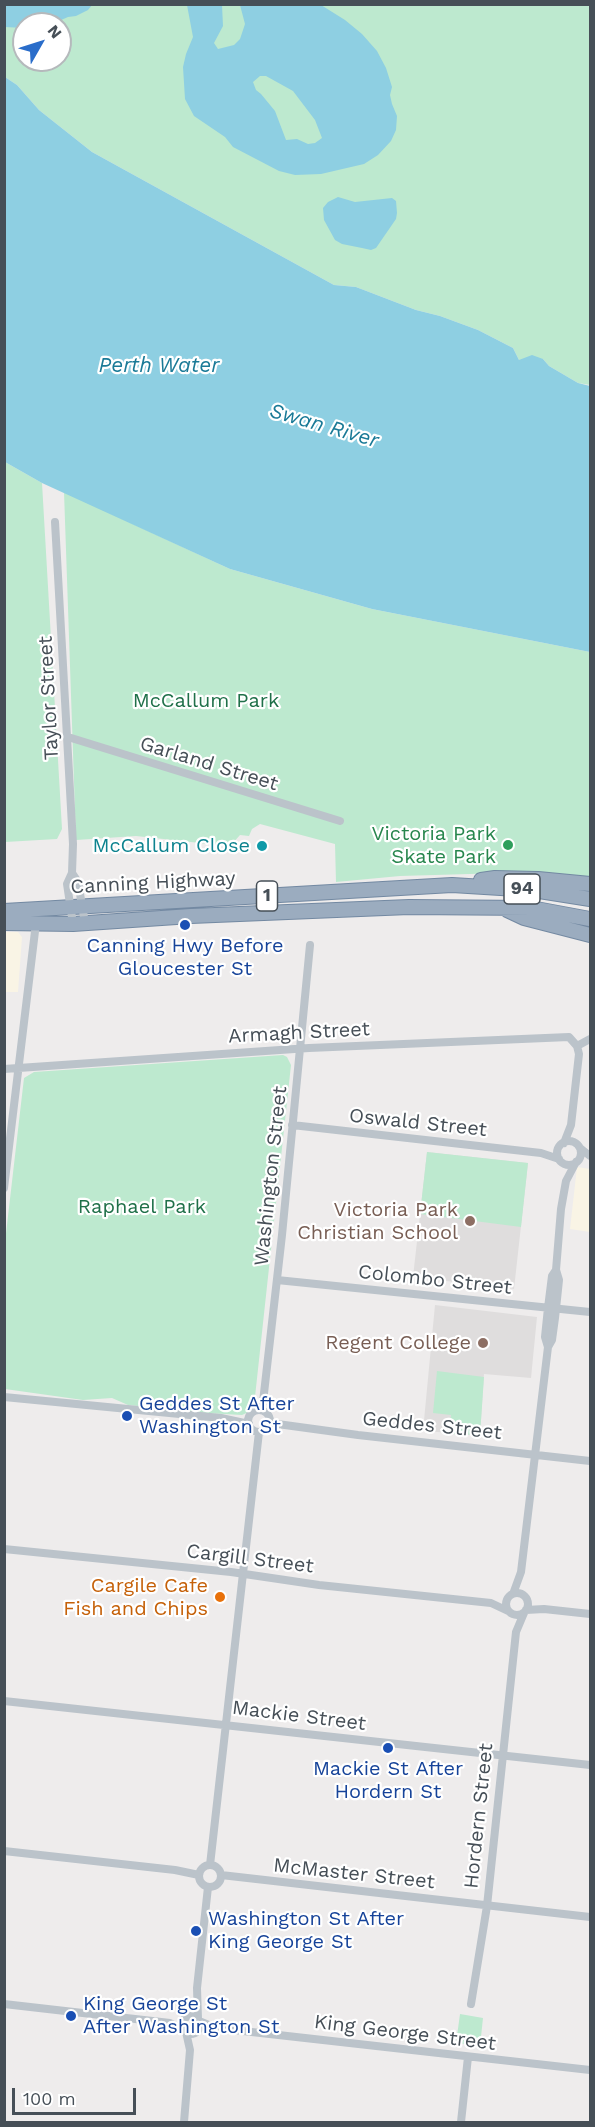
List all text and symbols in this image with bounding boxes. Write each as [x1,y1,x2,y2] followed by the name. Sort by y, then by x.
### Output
[12,12,72,72] north arrow
[44,21,66,42] text: N
[99,353,219,379] water label: Perth Water
[266,398,382,454] water label: Swan River
[34,635,64,761] street label: Taylor Street
[133,689,279,713] park label: McCallum Park
[137,732,281,796] street label: Garland Street
[372,822,496,869] place label: Victoria Park Skate Park
[93,834,250,858] place label: McCallum Close
[501,838,515,852] marker: Victoria Park Skate Park
[255,839,269,853] marker: McCallum Close
[70,867,236,899] street label: Canning Highway
[504,874,540,904] road number: 94
[256,881,278,911] road number: 1
[178,918,192,932] marker: Canning Hwy Before Gloucester St
[87,934,283,981] place label: Canning Hwy Before Gloucester St
[228,1017,370,1049] street label: Armagh Street
[250,1085,292,1267] street label: Washington Street
[348,1104,488,1142] street label: Oswald Street
[78,1195,206,1219] park label: Raphael Park
[297,1198,458,1245] place label: Victoria Park Christian School
[463,1214,477,1228] marker: Victoria Park Christian School
[357,1260,513,1300] street label: Colombo Street
[325,1331,471,1355] place label: Regent College
[476,1336,490,1350] marker: Regent College
[139,1392,295,1439] place label: Geddes St After Washington St
[361,1407,503,1445] street label: Geddes Street
[120,1409,134,1423] marker: Geddes St After Washington St
[185,1539,315,1579] street label: Cargill Street
[63,1574,208,1621] place label: Cargile Cafe Fish and Chips
[213,1590,227,1604] marker: Cargile Cafe Fish and Chips
[231,1696,367,1736] street label: Mackie Street
[381,1741,395,1755] marker: Mackie St After Hordern St
[459,1742,499,1890] street label: Hordern Street
[313,1757,463,1804] place label: Mackie St After Hordern St
[272,1854,436,1894] street label: McMaster Street
[208,1907,404,1954] place label: Washington St After King George St
[189,1924,203,1938] marker: Washington St After King George St
[83,1992,279,2039] place label: King George St After Washington St
[64,2009,78,2023] marker: King George St After Washington St
[313,2010,497,2056] street label: King George Street
[15,2076,140,2114] scale bar
[23,2088,76,2109] text: 100 m

